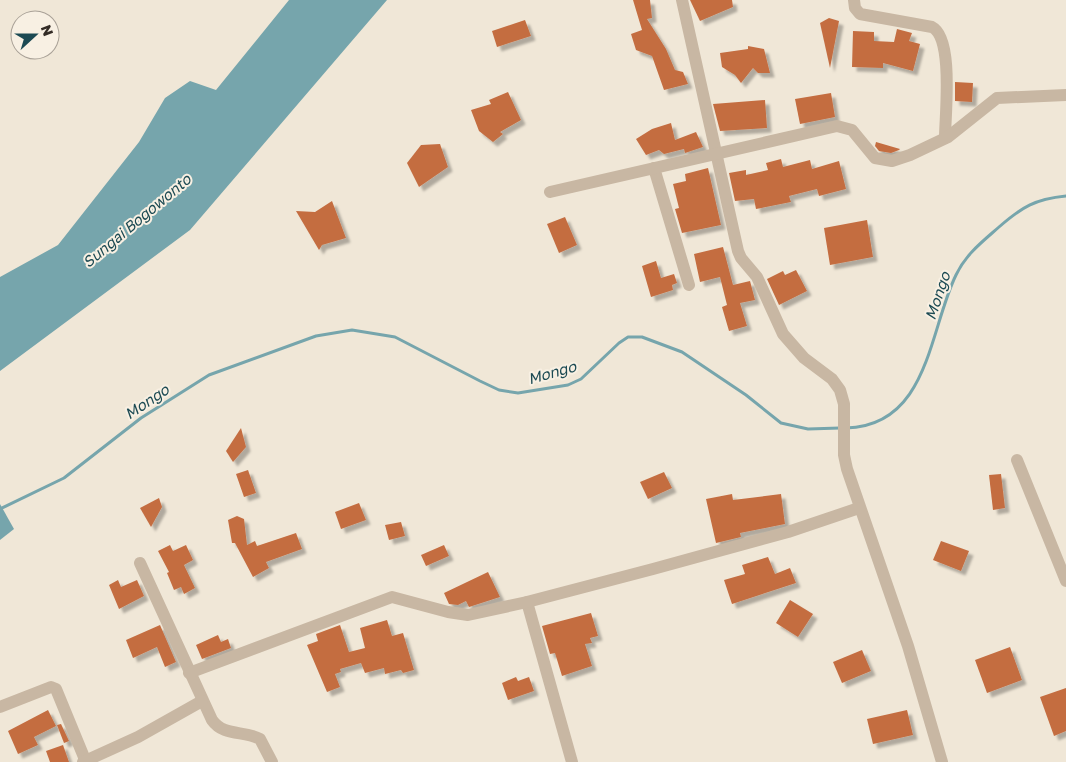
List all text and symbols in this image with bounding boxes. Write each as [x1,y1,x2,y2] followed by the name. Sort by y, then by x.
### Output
[10,10,60,60] north arrow
[38,22,57,38] text: N
[79,169,195,271] water label: Sungai Bogowonto
[921,268,955,322] water label: Mongo
[526,356,579,388] water label: Mongo
[121,379,173,423] water label: Mongo

